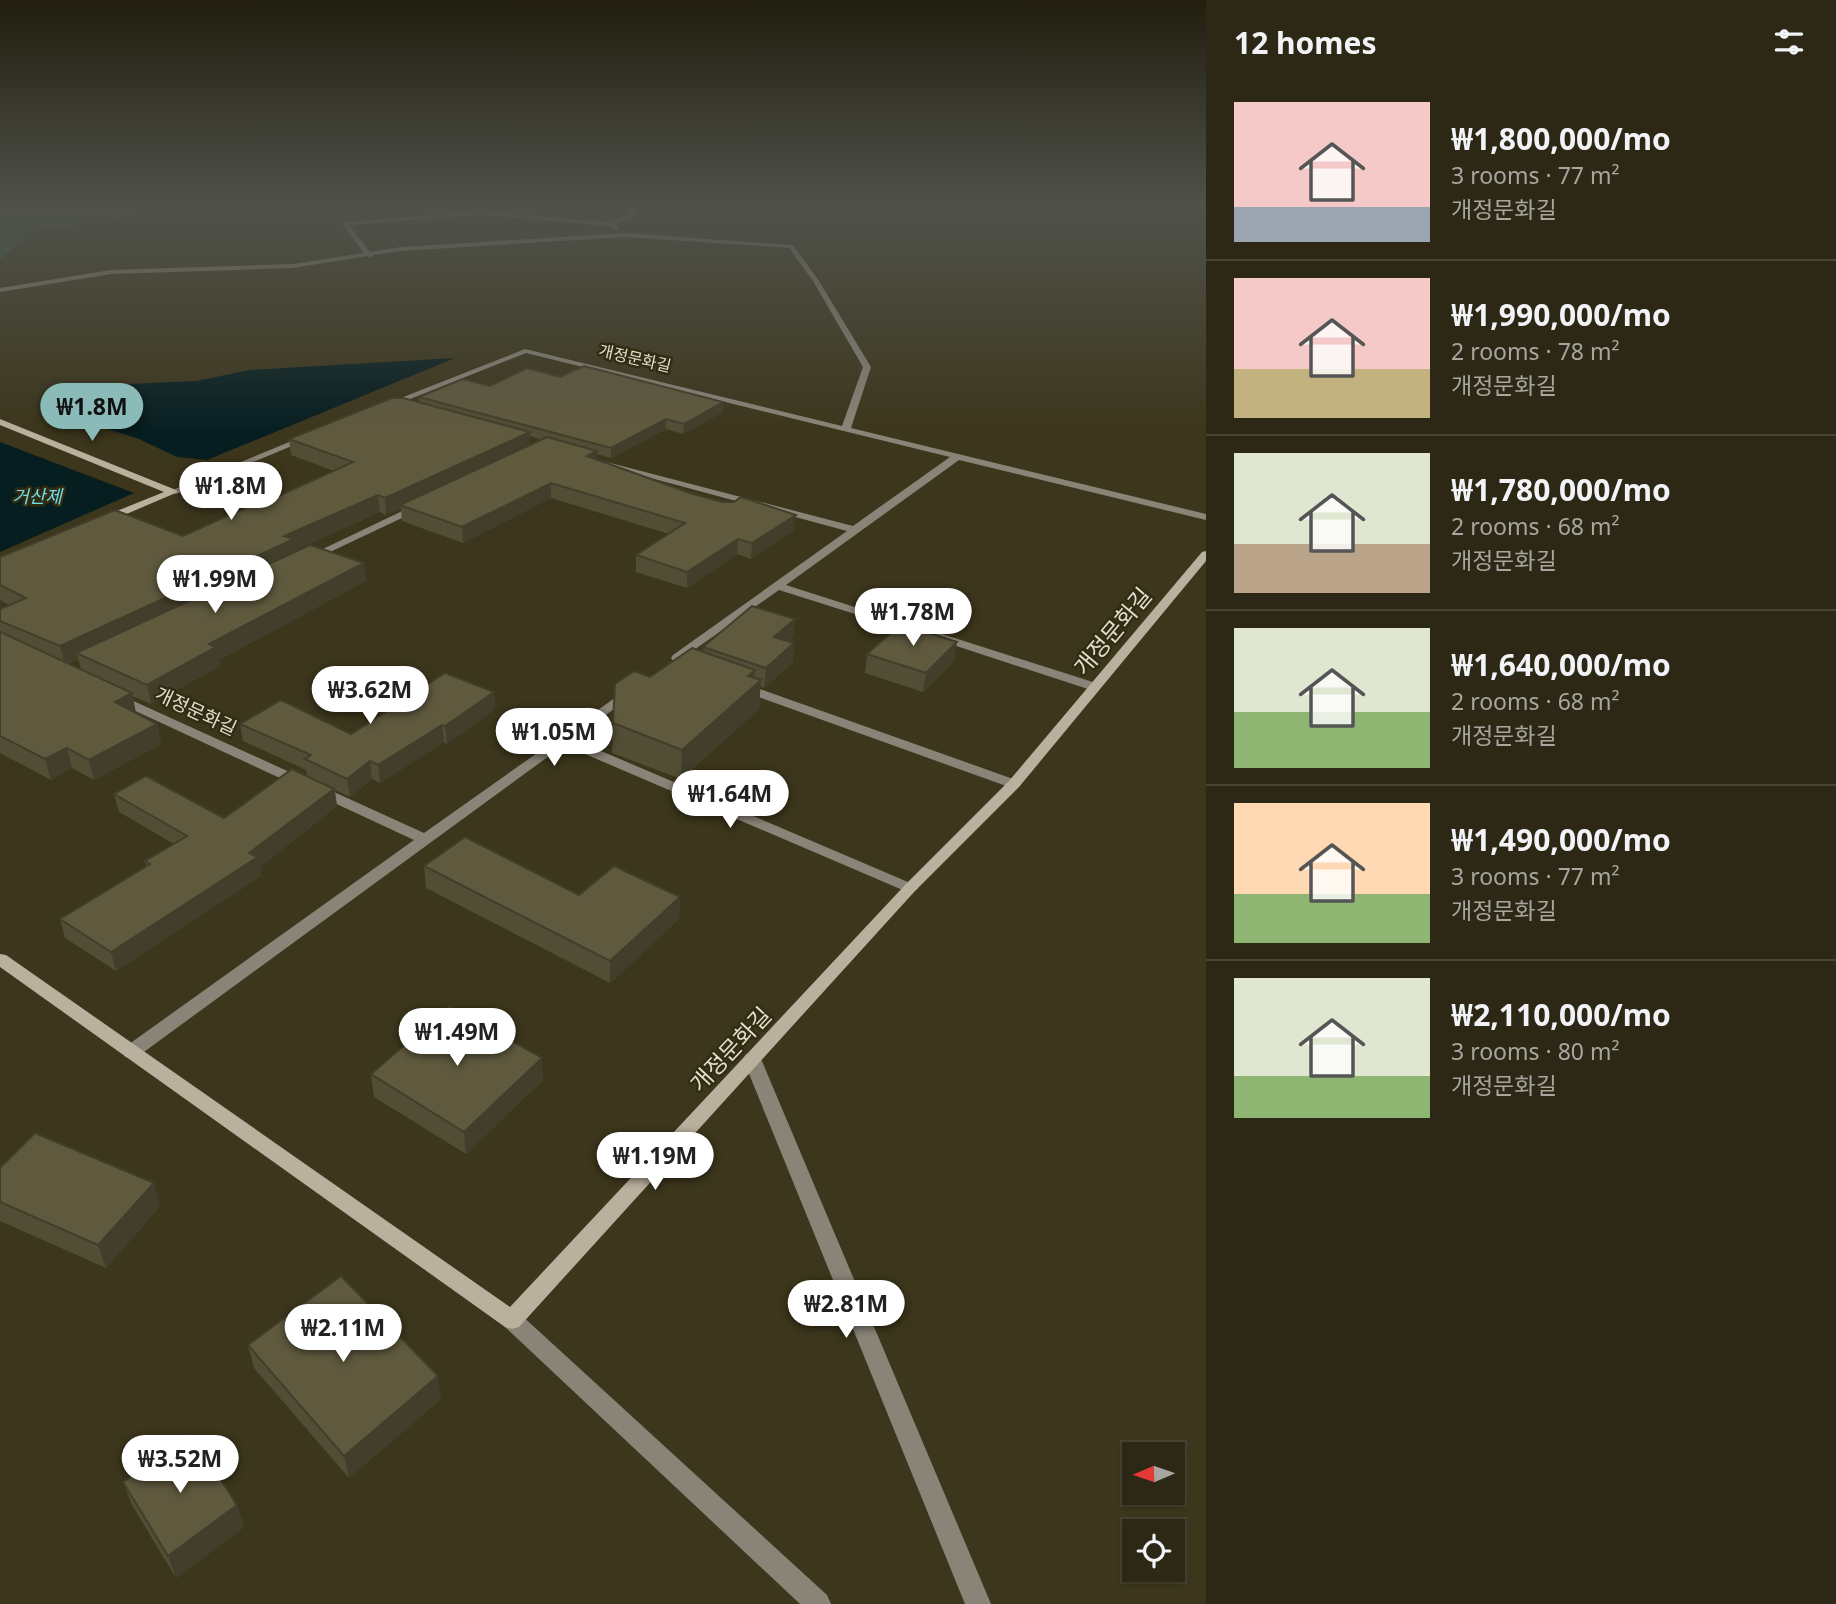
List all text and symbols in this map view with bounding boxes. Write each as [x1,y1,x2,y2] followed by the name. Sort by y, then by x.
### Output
[1234,22,1377,63] text: 12 homes
[1770,23,1808,61] icon: filters
[1451,118,1671,159] text: ₩1,800,000/mo
[1290,130,1374,214] icon: home
[1451,159,1620,191] text: 3 rooms · 77 m²
[1451,193,1557,225] text: 개정문화길
[1451,294,1671,335] text: ₩1,990,000/mo
[1290,306,1374,390] icon: home
[1451,335,1620,367] text: 2 rooms · 78 m²
[597,339,673,377] street label: 개정문화길
[1451,369,1557,401] text: 개정문화길
[43,384,141,443] pin: ₩1.8M
[56,390,128,422] text: ₩1.8M
[182,462,280,522] pin: ₩1.8M
[195,469,267,501] text: ₩1.8M
[1451,469,1671,510] text: ₩1,780,000/mo
[1290,481,1374,565] icon: home
[12,484,64,508] water label: 거산제
[1451,510,1620,542] text: 2 rooms · 68 m²
[1451,544,1557,576] text: 개정문화길
[158,556,272,615] pin: ₩1.99M
[173,562,257,594] text: ₩1.99M
[1066,580,1158,682] street label: 개정문화길
[856,588,970,648] pin: ₩1.78M
[871,595,955,627] text: ₩1.78M
[1451,644,1671,685] text: ₩1,640,000/mo
[1290,656,1374,740] icon: home
[313,666,427,726] pin: ₩3.62M
[328,673,412,705] text: ₩3.62M
[151,681,241,741] street label: 개정문화길
[1451,685,1620,717] text: 2 rooms · 68 m²
[497,708,611,768] pin: ₩1.05M
[512,715,596,747] text: ₩1.05M
[1451,719,1557,751] text: 개정문화길
[673,770,787,830] pin: ₩1.64M
[688,777,772,809] text: ₩1.64M
[1451,819,1671,860] text: ₩1,490,000/mo
[1290,831,1374,915] icon: home
[1451,860,1620,892] text: 3 rooms · 77 m²
[1451,894,1557,926] text: 개정문화길
[1451,994,1671,1035] text: ₩2,110,000/mo
[682,999,778,1099] street label: 개정문화길
[1290,1006,1374,1090] icon: home
[400,1009,514,1068] pin: ₩1.49M
[415,1015,499,1047] text: ₩1.49M
[1451,1035,1620,1067] text: 3 rooms · 80 m²
[1451,1069,1557,1101] text: 개정문화길
[598,1132,712,1192] pin: ₩1.19M
[613,1139,697,1171] text: ₩1.19M
[789,1280,903,1340] pin: ₩2.81M
[804,1287,888,1319] text: ₩2.81M
[286,1304,400,1364] pin: ₩2.11M
[301,1311,385,1343] text: ₩2.11M
[123,1436,237,1495] pin: ₩3.52M
[138,1442,222,1474] text: ₩3.52M
[1122,1442,1185,1505] north arrow
[1122,1442,1185,1582] map controls
[1122,1519,1185,1582] button: locate

